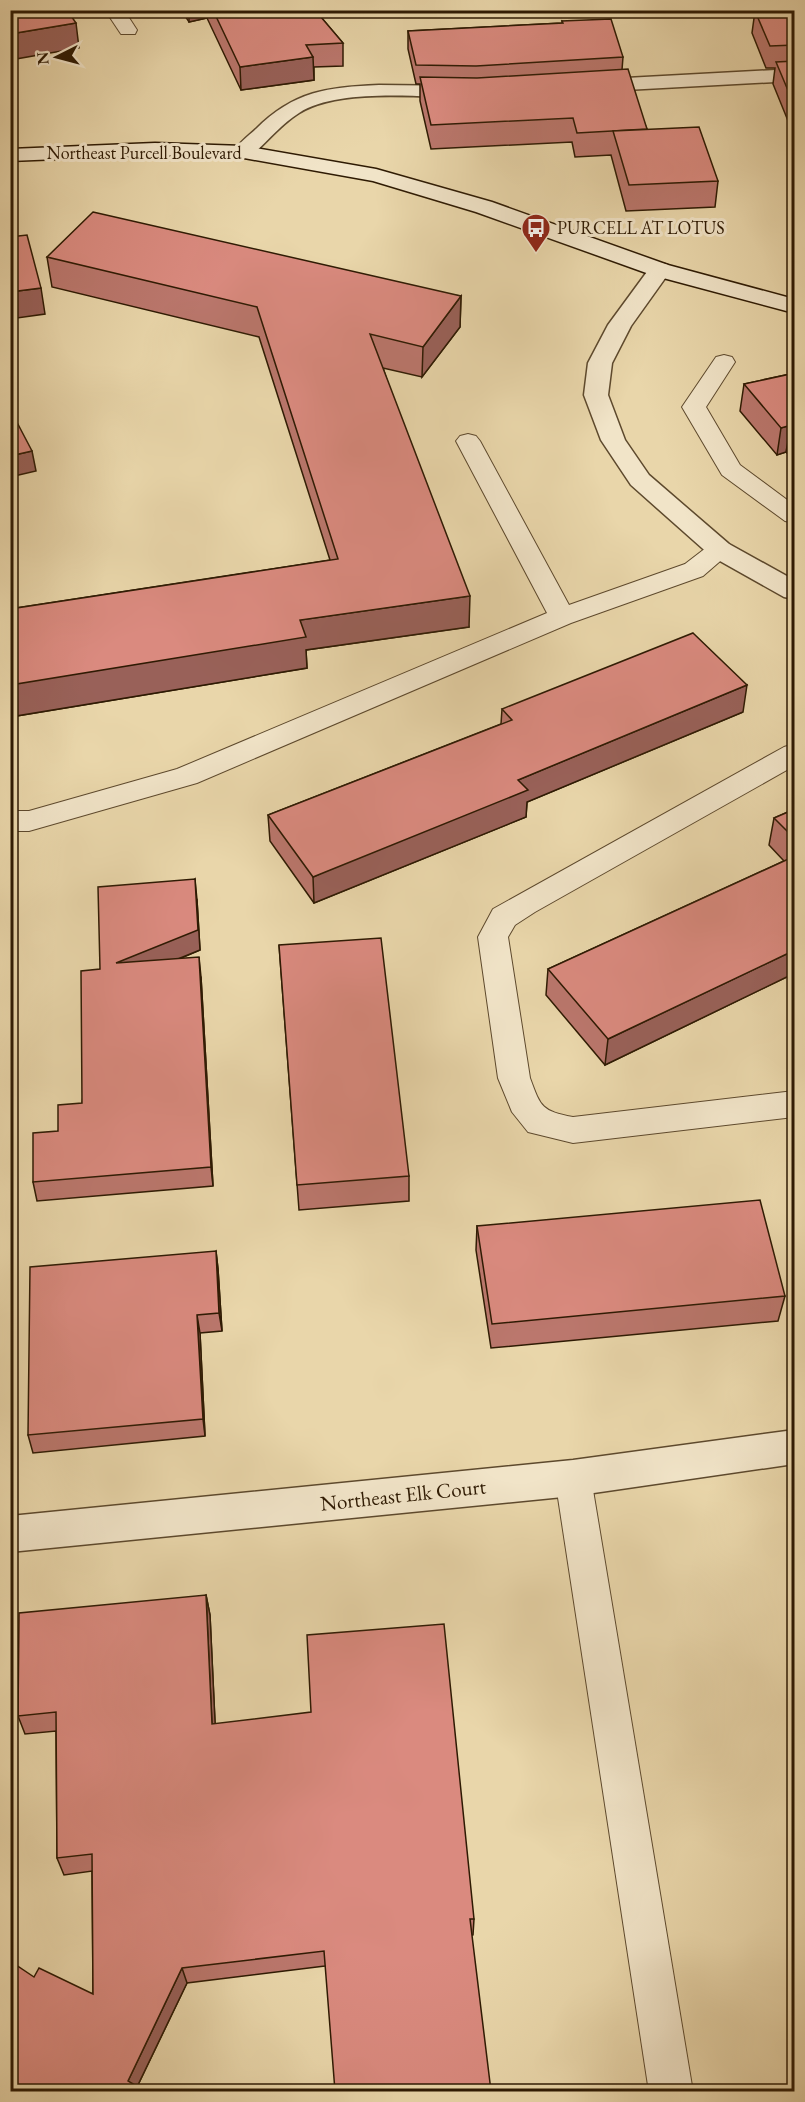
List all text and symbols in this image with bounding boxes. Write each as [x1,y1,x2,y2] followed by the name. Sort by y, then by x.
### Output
[27,27,87,87] north arrow
[31,51,54,66] text: N
[46,141,243,164] street label: Northeast Purcell Boulevard
[520,212,552,254] bus stop icon: PURCELL AT LOTUS
[557,216,725,239] place label: PURCELL AT LOTUS
[319,1472,488,1517] street label: Northeast Elk Court

